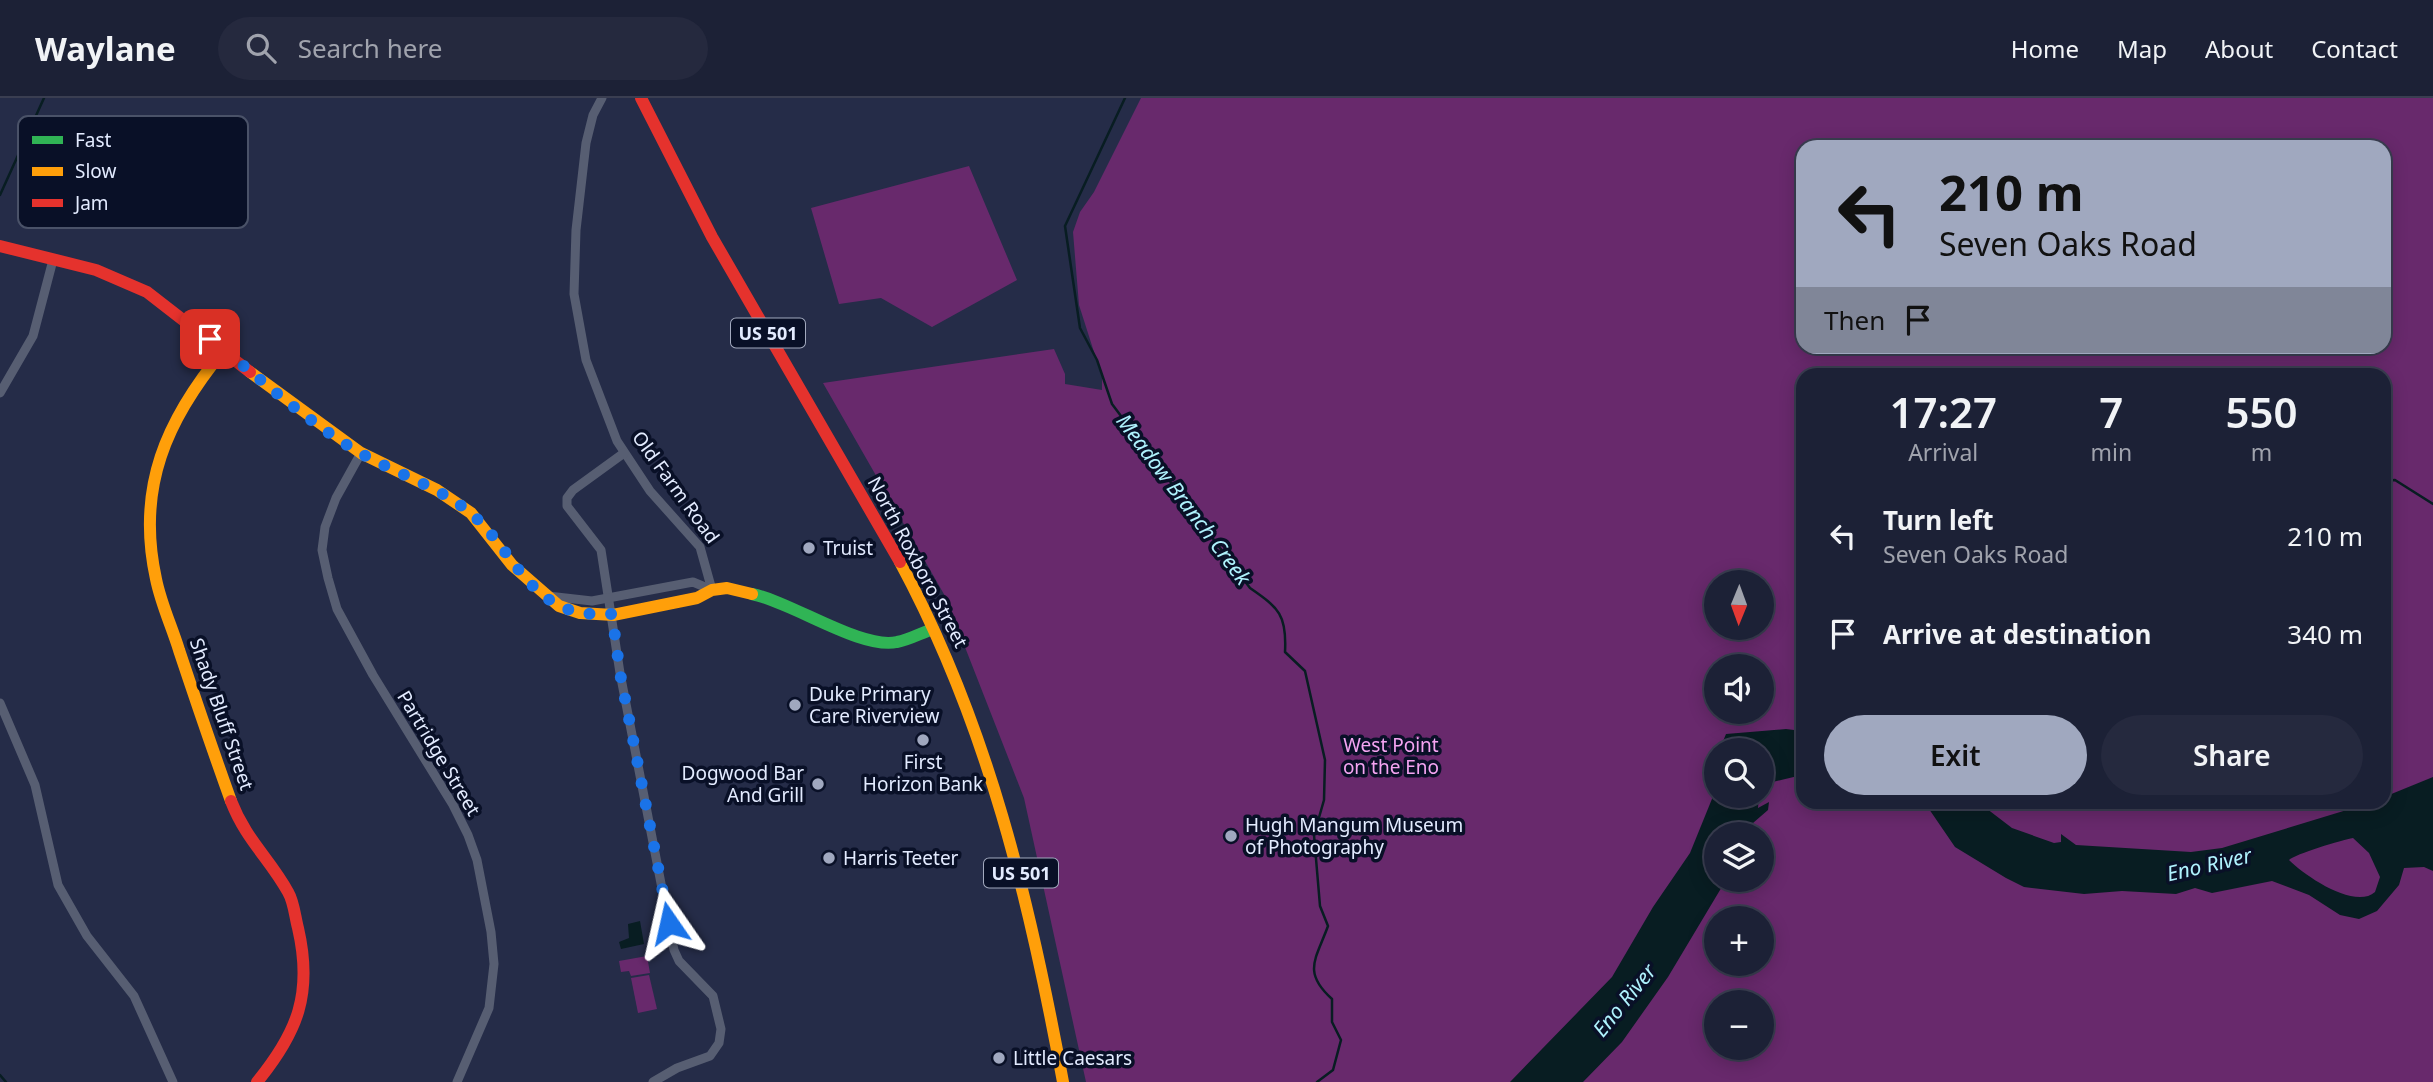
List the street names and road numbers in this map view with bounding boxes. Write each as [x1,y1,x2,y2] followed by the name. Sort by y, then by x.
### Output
[731,318,805,347] road number: US 501
[626,426,726,548] street label: Old Farm Road
[862,472,974,652] street label: North Roxboro Street
[184,635,260,794] street label: Shady Bluff Street
[391,686,487,821] street label: Partridge Street
[984,858,1058,888] road number: US 501

